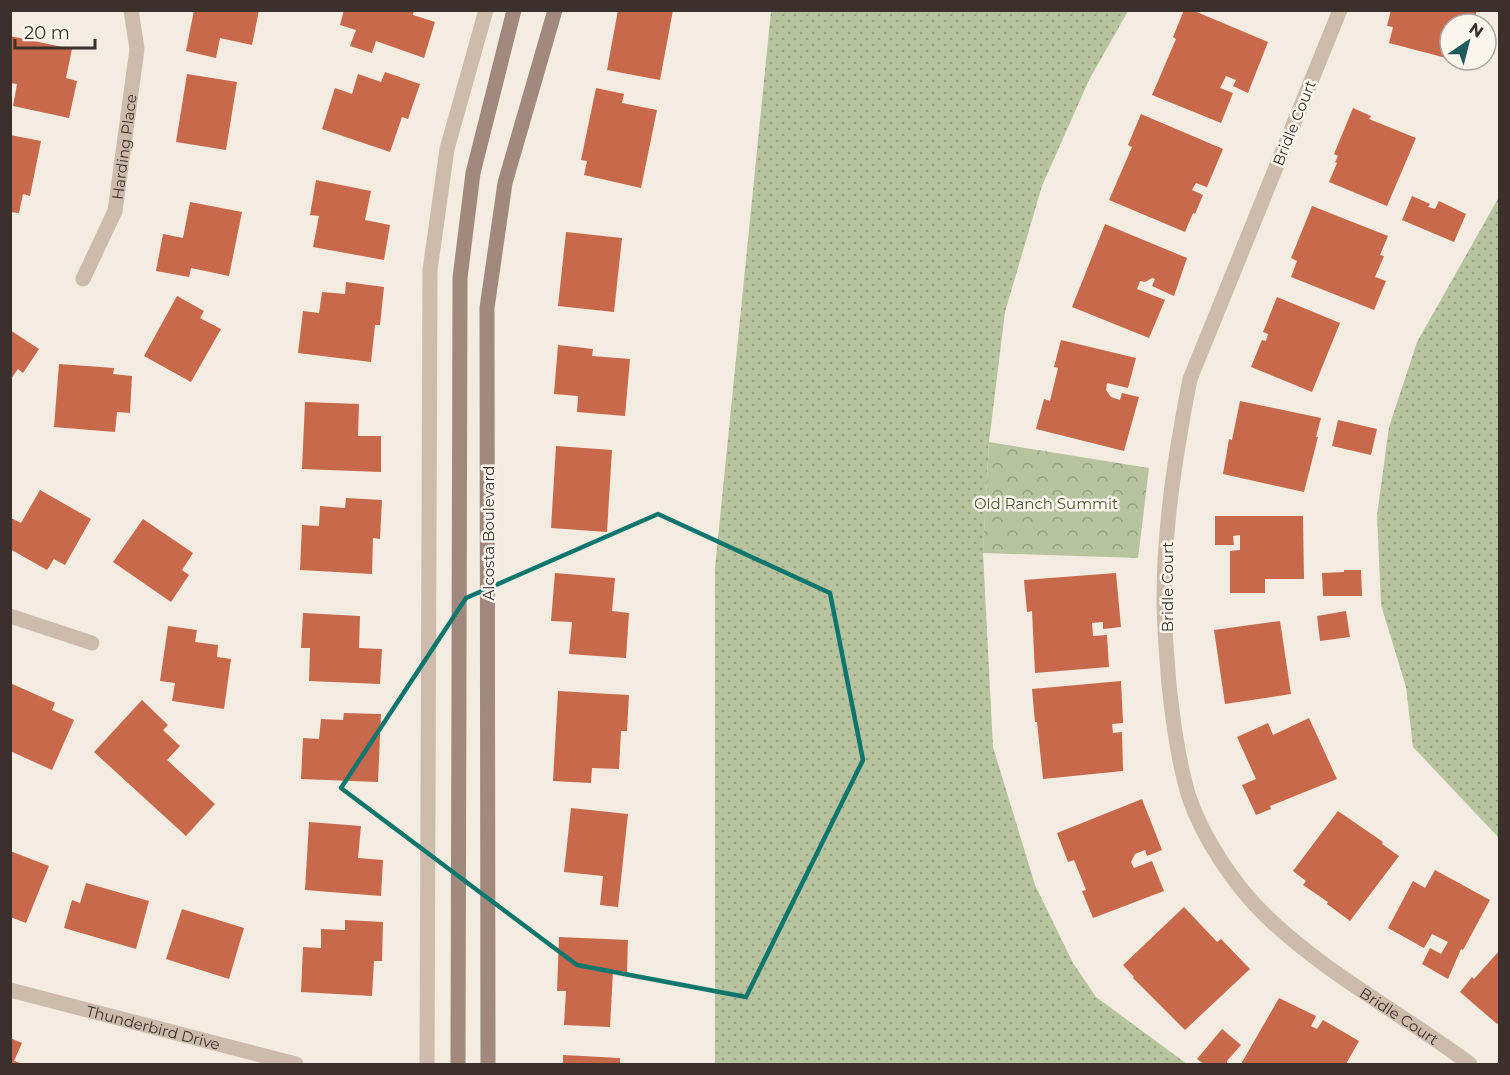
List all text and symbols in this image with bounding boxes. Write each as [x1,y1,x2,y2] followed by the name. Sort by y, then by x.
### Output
[15,12,94,50] scale bar
[1438,12,1498,72] north arrow
[1466,19,1487,42] text: N
[24,22,70,44] text: 20 m
[1268,77,1320,169] street label: Bridle Court
[107,93,140,201] street label: Harding Place
[479,466,498,600] street label: Alcosta Boulevard
[974,494,1118,513] park label: Old Ranch Summit
[1158,542,1177,632] street label: Bridle Court
[1356,983,1443,1049] street label: Bridle Court
[84,1001,222,1054] street label: Thunderbird Drive

